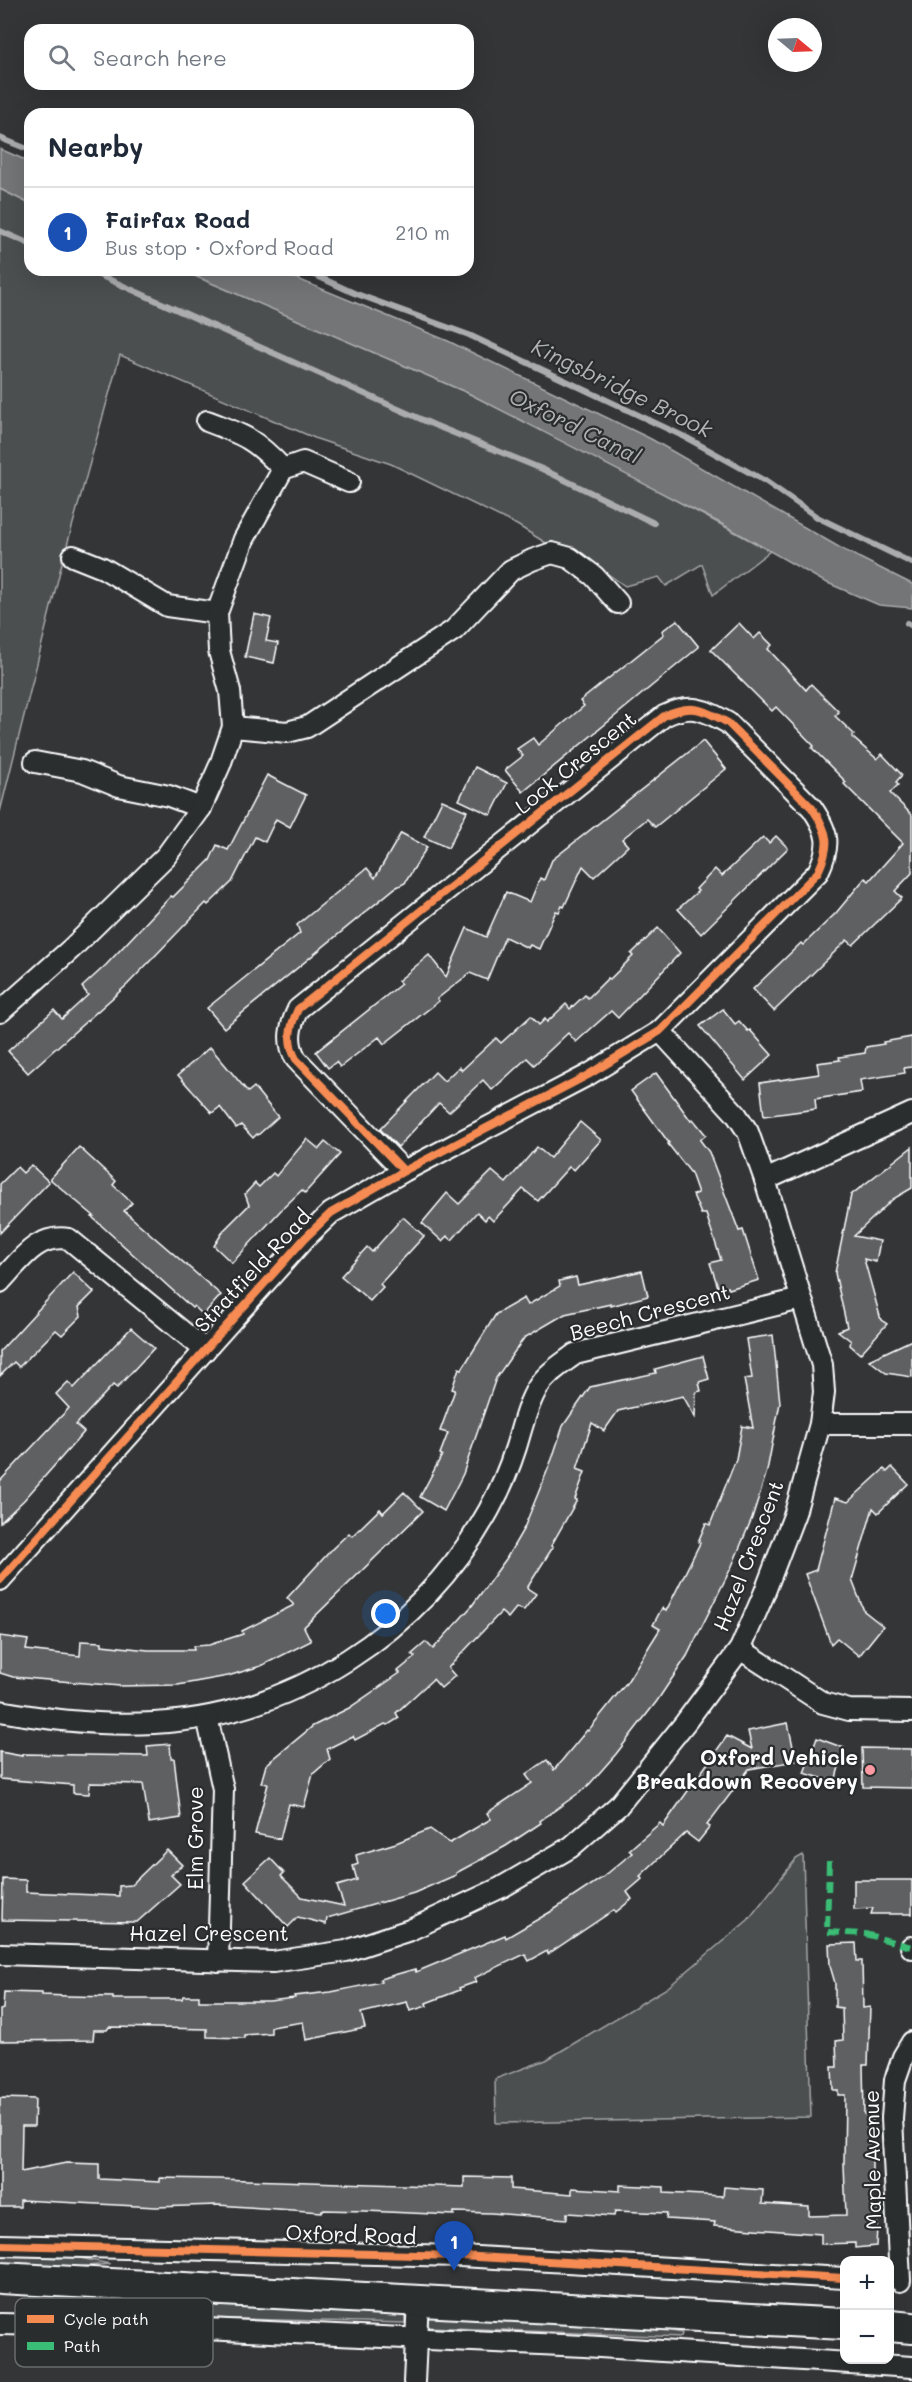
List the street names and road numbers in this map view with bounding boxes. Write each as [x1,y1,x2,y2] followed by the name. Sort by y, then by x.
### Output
[509,705,641,819] street label: Lock Crescent
[188,1203,316,1337] street label: Stratfield Road
[566,1277,733,1346] street label: Beech Crescent
[706,1476,789,1635] street label: Hazel Crescent
[181,1786,208,1890] street label: Elm Grove
[129,1919,289,1946] street label: Hazel Crescent
[857,2090,886,2230] street label: Maple Avenue
[285,2218,417,2249] street label: Oxford Road

